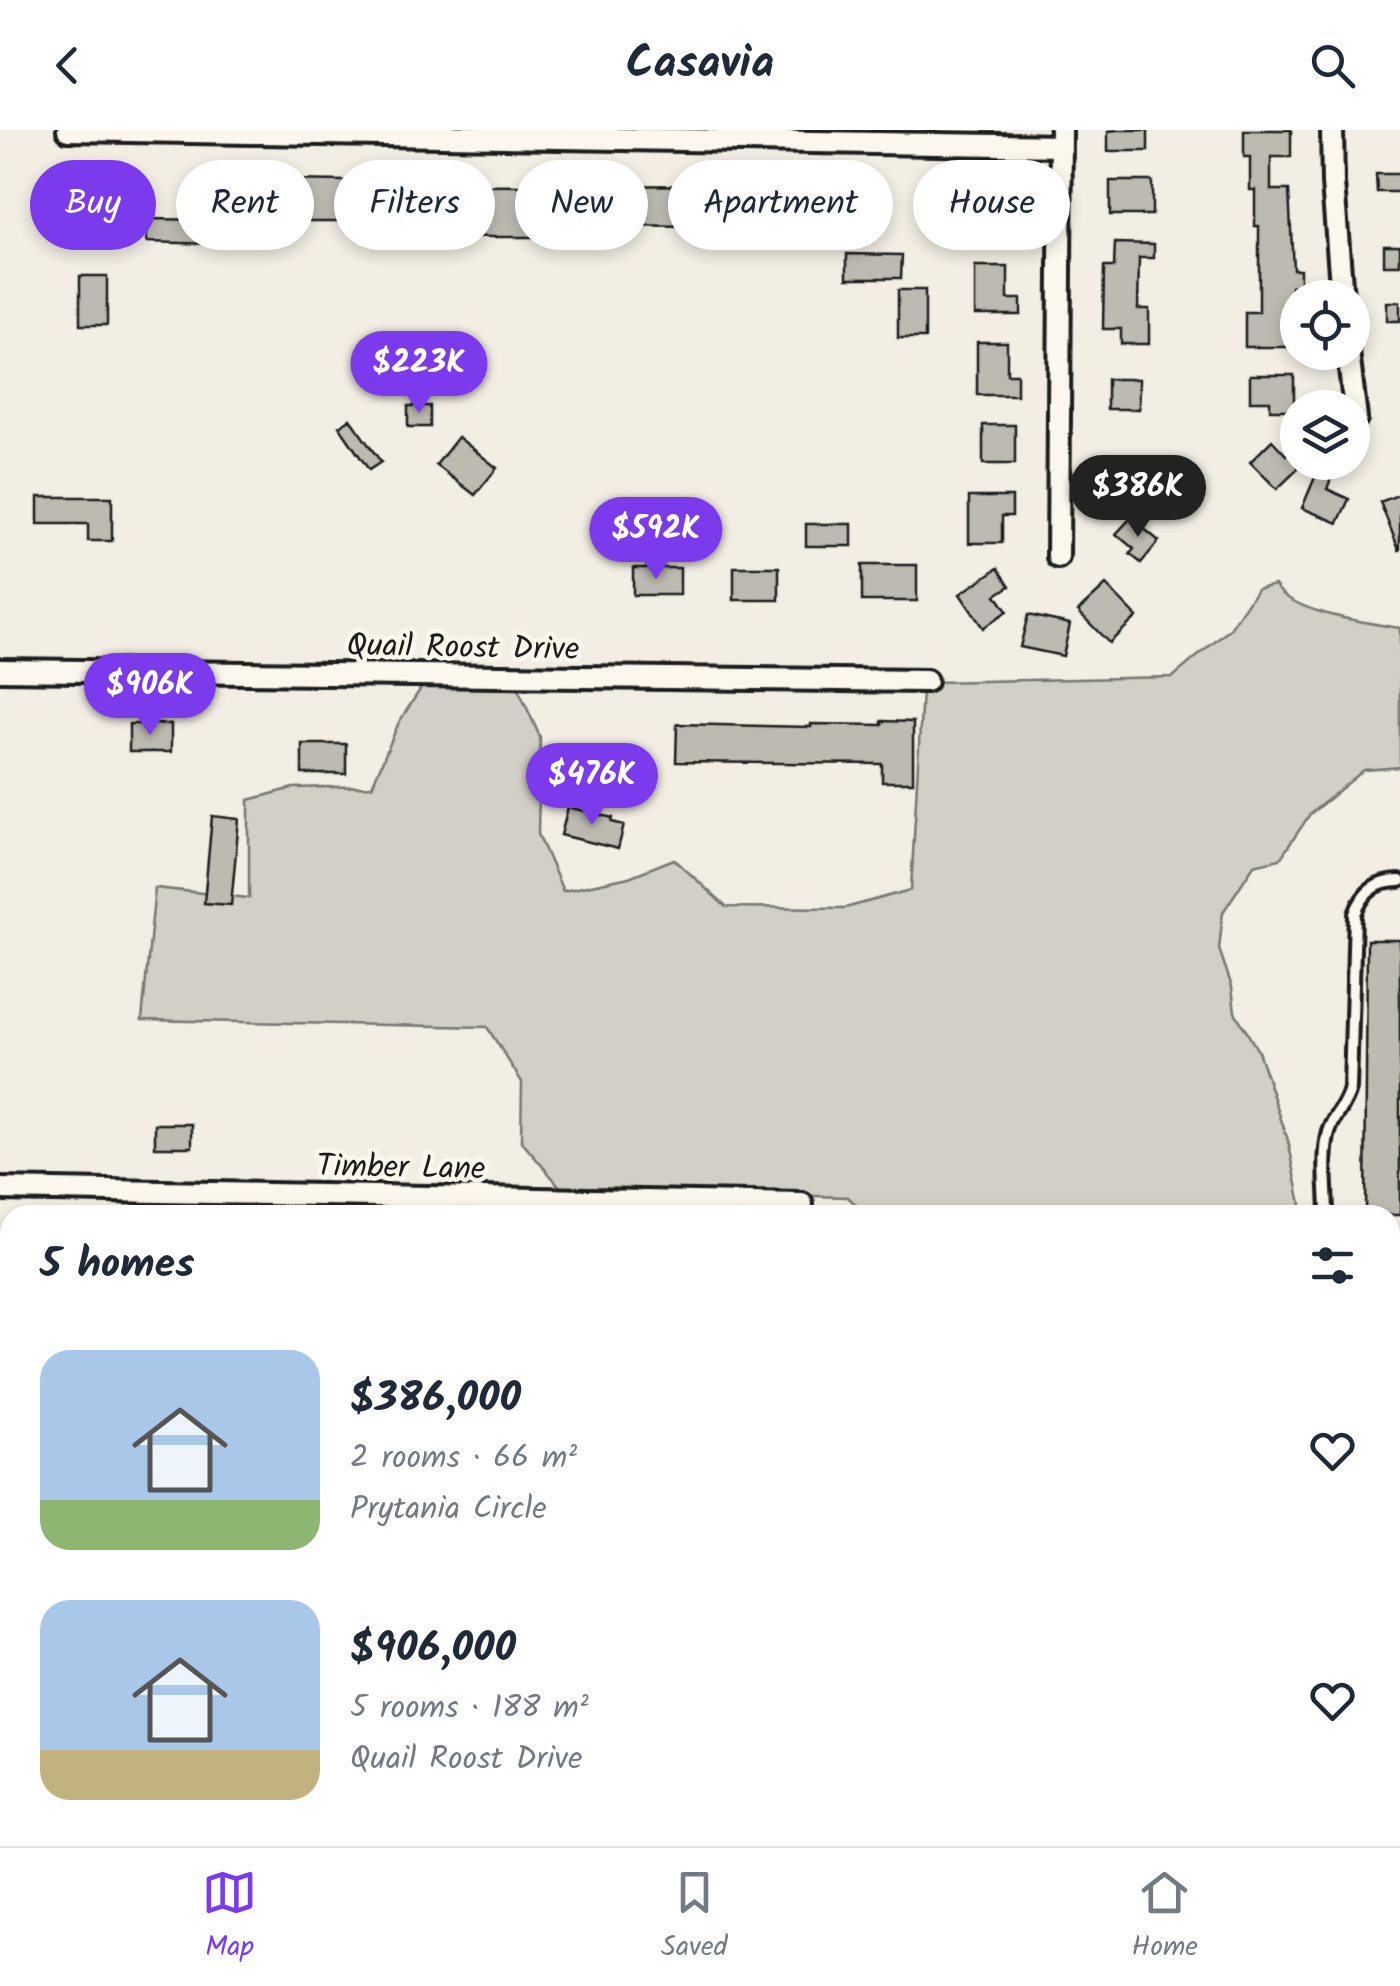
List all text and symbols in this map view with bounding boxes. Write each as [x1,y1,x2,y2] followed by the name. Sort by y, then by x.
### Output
[626,29,774,101] text: Casavia
[40,38,95,93] icon: back
[1305,38,1360,93] icon: search
[30,160,156,250] chip: Buy
[176,160,314,250] chip: Rent
[334,160,495,250] chip: Filters
[515,160,648,250] chip: New
[668,160,893,250] chip: Apartment
[913,160,1070,250] chip: House
[1280,280,1370,480] map controls
[1280,280,1370,370] button: locate
[349,331,489,416] pin: $223K
[372,338,466,389] text: $223K
[1280,390,1370,480] button: layers
[1068,455,1208,540] pin: $386K
[1092,462,1184,513] text: $386K
[586,497,726,582] pin: $592K
[611,504,701,555] text: $592K
[346,621,580,676] street label: Quail Roost Drive
[80,653,220,738] pin: $906K
[106,660,194,711] text: $906K
[522,743,662,828] pin: $476K
[548,750,636,801] text: $476K
[316,1142,486,1195] street label: Timber Lane
[40,1232,195,1299] text: 5 homes
[1305,1238,1360,1293] icon: filters
[350,1366,521,1433] text: $386,000
[120,1390,240,1510] icon: home
[1305,1423,1360,1478] icon: heart
[350,1433,577,1484] text: 2 rooms · 66 m²
[350,1484,547,1535] text: Prytania Circle
[350,1616,516,1683] text: $906,000
[120,1640,240,1760] icon: home
[1305,1673,1360,1728] icon: heart
[350,1683,589,1734] text: 5 rooms · 188 m²
[350,1734,582,1785] text: Quail Roost Drive
[202,1865,257,1970] tab: Map
[661,1865,728,1970] tab: Saved
[1132,1865,1198,1970] tab: Home

